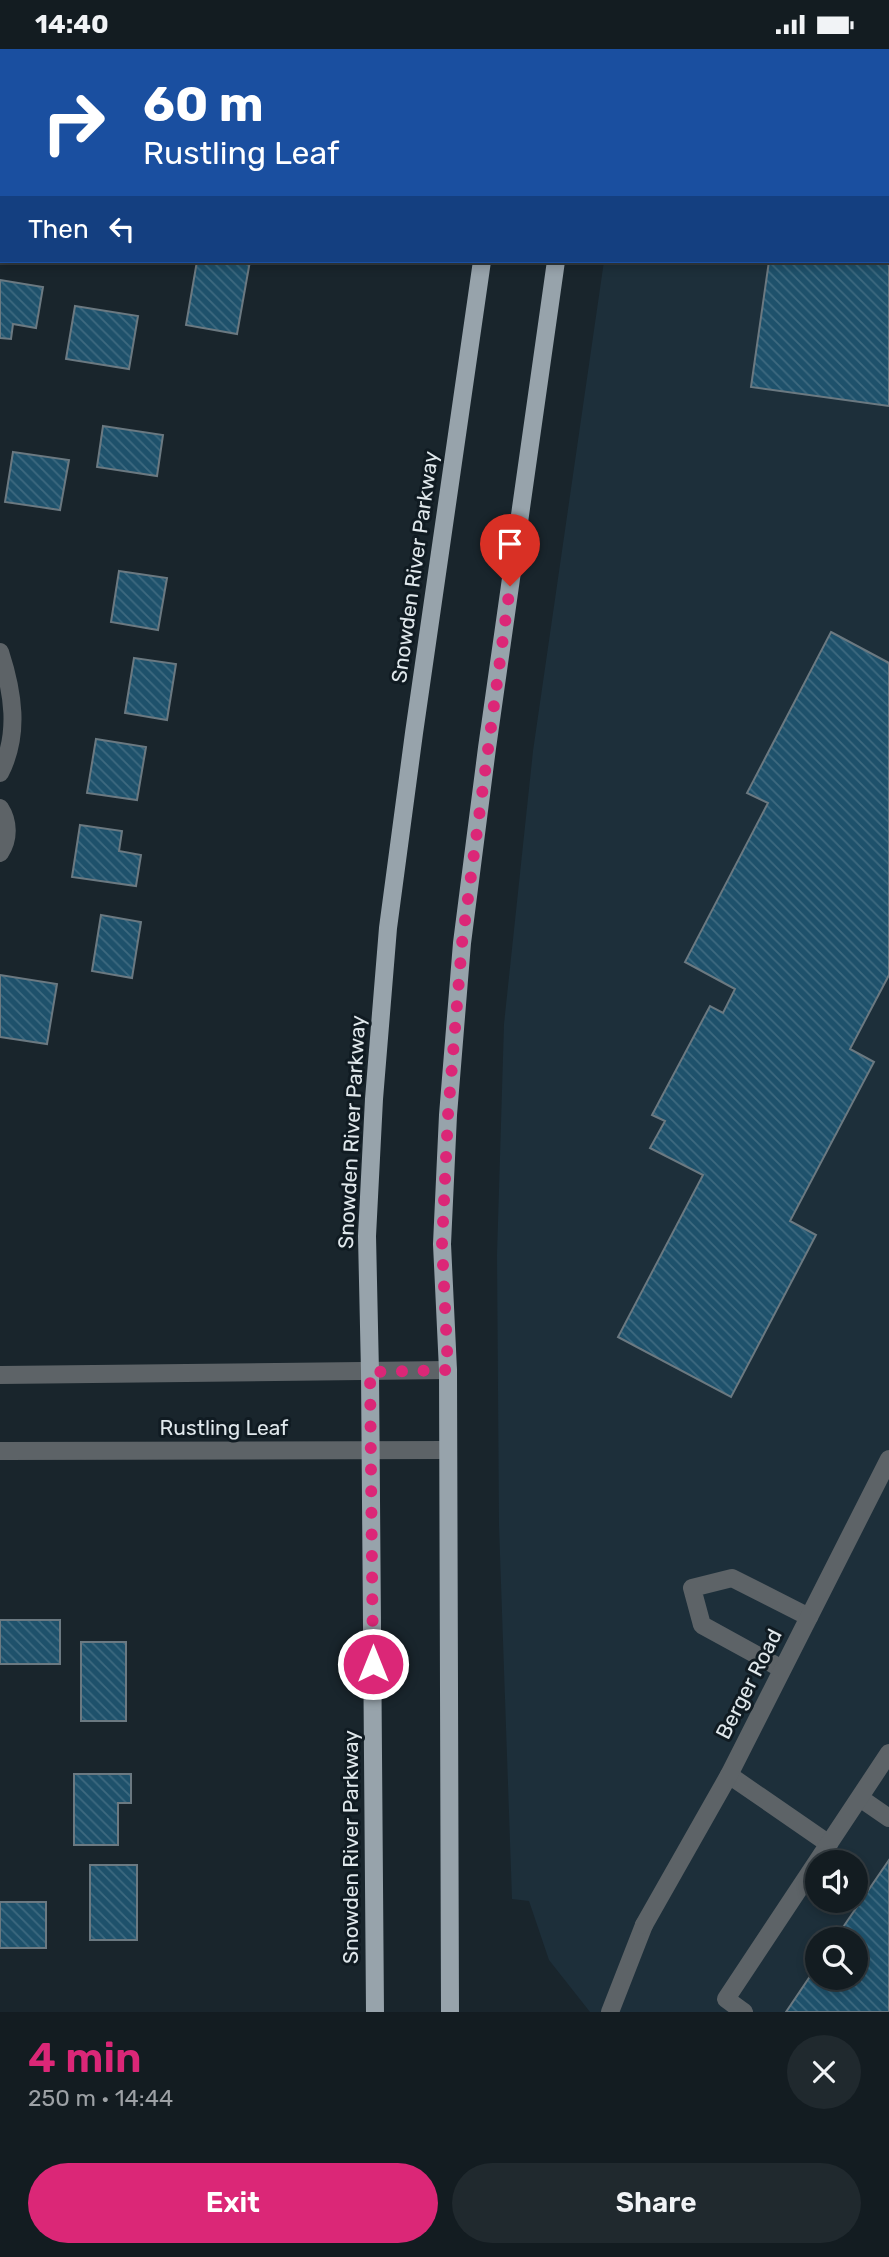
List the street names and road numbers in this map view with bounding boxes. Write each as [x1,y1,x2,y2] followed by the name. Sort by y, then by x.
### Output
[386,449,443,684] street label: Snowden River Parkway
[333,1014,370,1249] street label: Snowden River Parkway
[160,1415,288,1440] street label: Rustling Leaf
[710,1625,787,1743] street label: Berger Road
[338,1730,363,1964] street label: Snowden River Parkway

